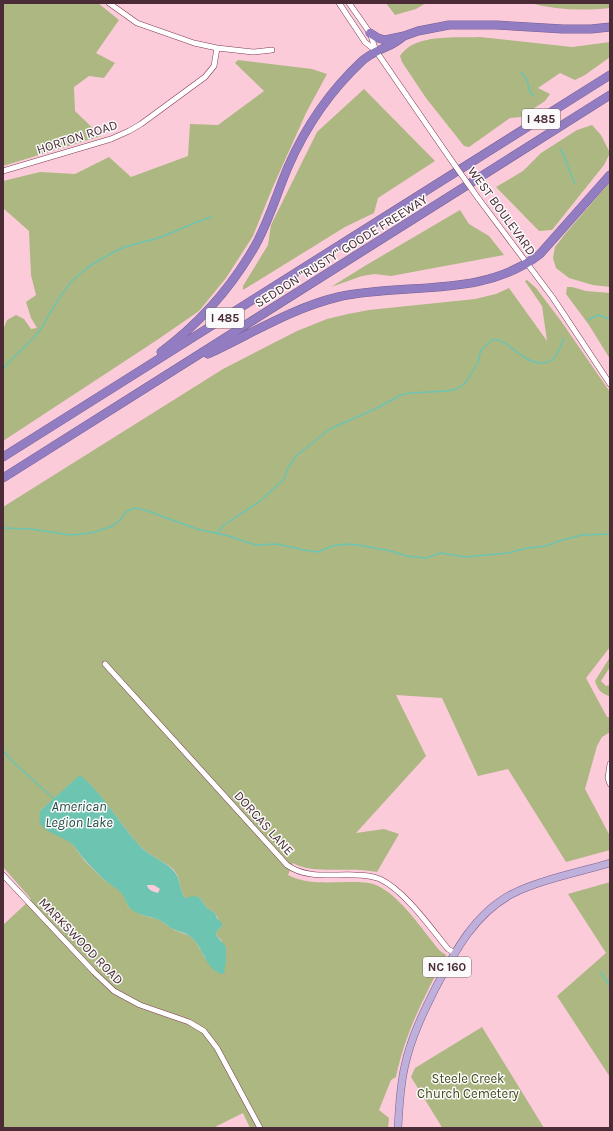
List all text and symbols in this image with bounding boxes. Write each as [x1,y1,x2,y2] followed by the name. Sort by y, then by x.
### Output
[522,109,560,129] road number: I 485
[35,117,119,157] street label: HORTON ROAD
[465,164,539,258] street label: WEST BOULEVARD
[252,191,430,311] street label: SEDDON "RUSTY" GOODE FREEWAY
[206,308,244,328] road number: I 485
[231,788,297,858] street label: DORCAS LANE
[45,798,113,831] water label: American Legion Lake
[36,895,126,987] street label: MARKSWOOD ROAD
[423,957,471,977] road number: NC 160
[417,1071,519,1101] park label: Steele Creek Church Cemetery

